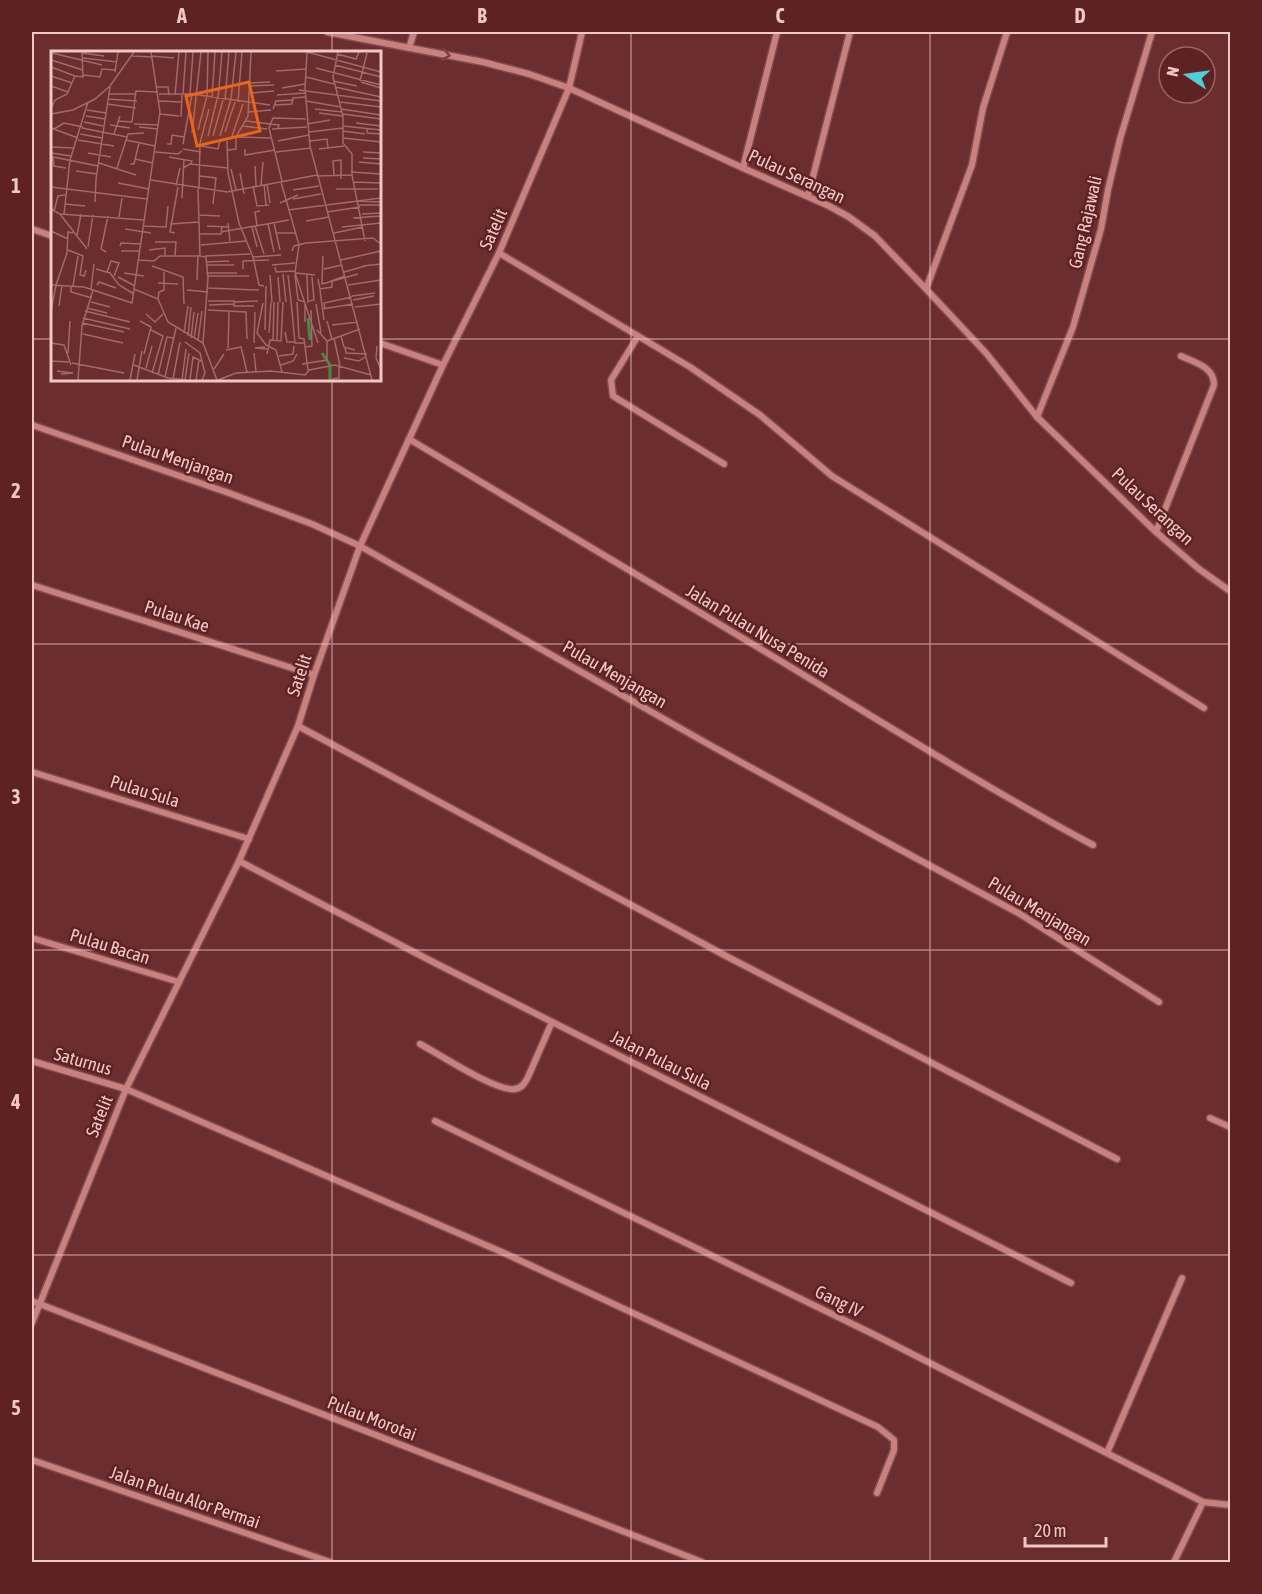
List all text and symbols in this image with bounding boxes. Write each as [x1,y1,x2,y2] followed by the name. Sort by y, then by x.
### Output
[176,4,187,27] text: A
[477,4,487,27] text: B
[776,4,785,27] text: C
[1074,4,1086,27] text: D
[1157,45,1217,105] north arrow
[441,48,451,61] one-way arrow
[51,51,381,381] inset map
[1163,65,1182,78] text: N
[745,144,849,208] street label: Pulau Serangan
[11,174,21,197] text: 1
[1064,174,1106,270] street label: Gang Rajawali
[475,205,511,253] street label: Satelit
[120,430,236,488] street label: Pulau Menjangan
[1108,463,1198,549] street label: Pulau Serangan
[11,479,21,502] text: 2
[683,580,833,682] street label: Jalan Pulau Nusa Penida
[142,596,212,636] street label: Pulau Kae
[559,636,671,712] street label: Pulau Menjangan
[282,651,316,699] street label: Satelit
[108,771,182,811] street label: Pulau Sula
[11,785,21,808] text: 3
[985,872,1095,950] street label: Pulau Menjangan
[67,924,153,968] street label: Pulau Bacan
[607,1026,715,1094] street label: Jalan Pulau Sula
[52,1043,114,1079] street label: Saturnus
[10,1090,21,1113] text: 4
[81,1092,117,1140] street label: Satelit
[812,1281,866,1322] street label: Gang IV
[324,1391,420,1445] street label: Pulau Morotai
[11,1396,21,1419] text: 5
[107,1461,263,1533] street label: Jalan Pulau Alor Permai
[1025,1510,1106,1548] scale bar
[1034,1520,1066,1541] text: 20 m

